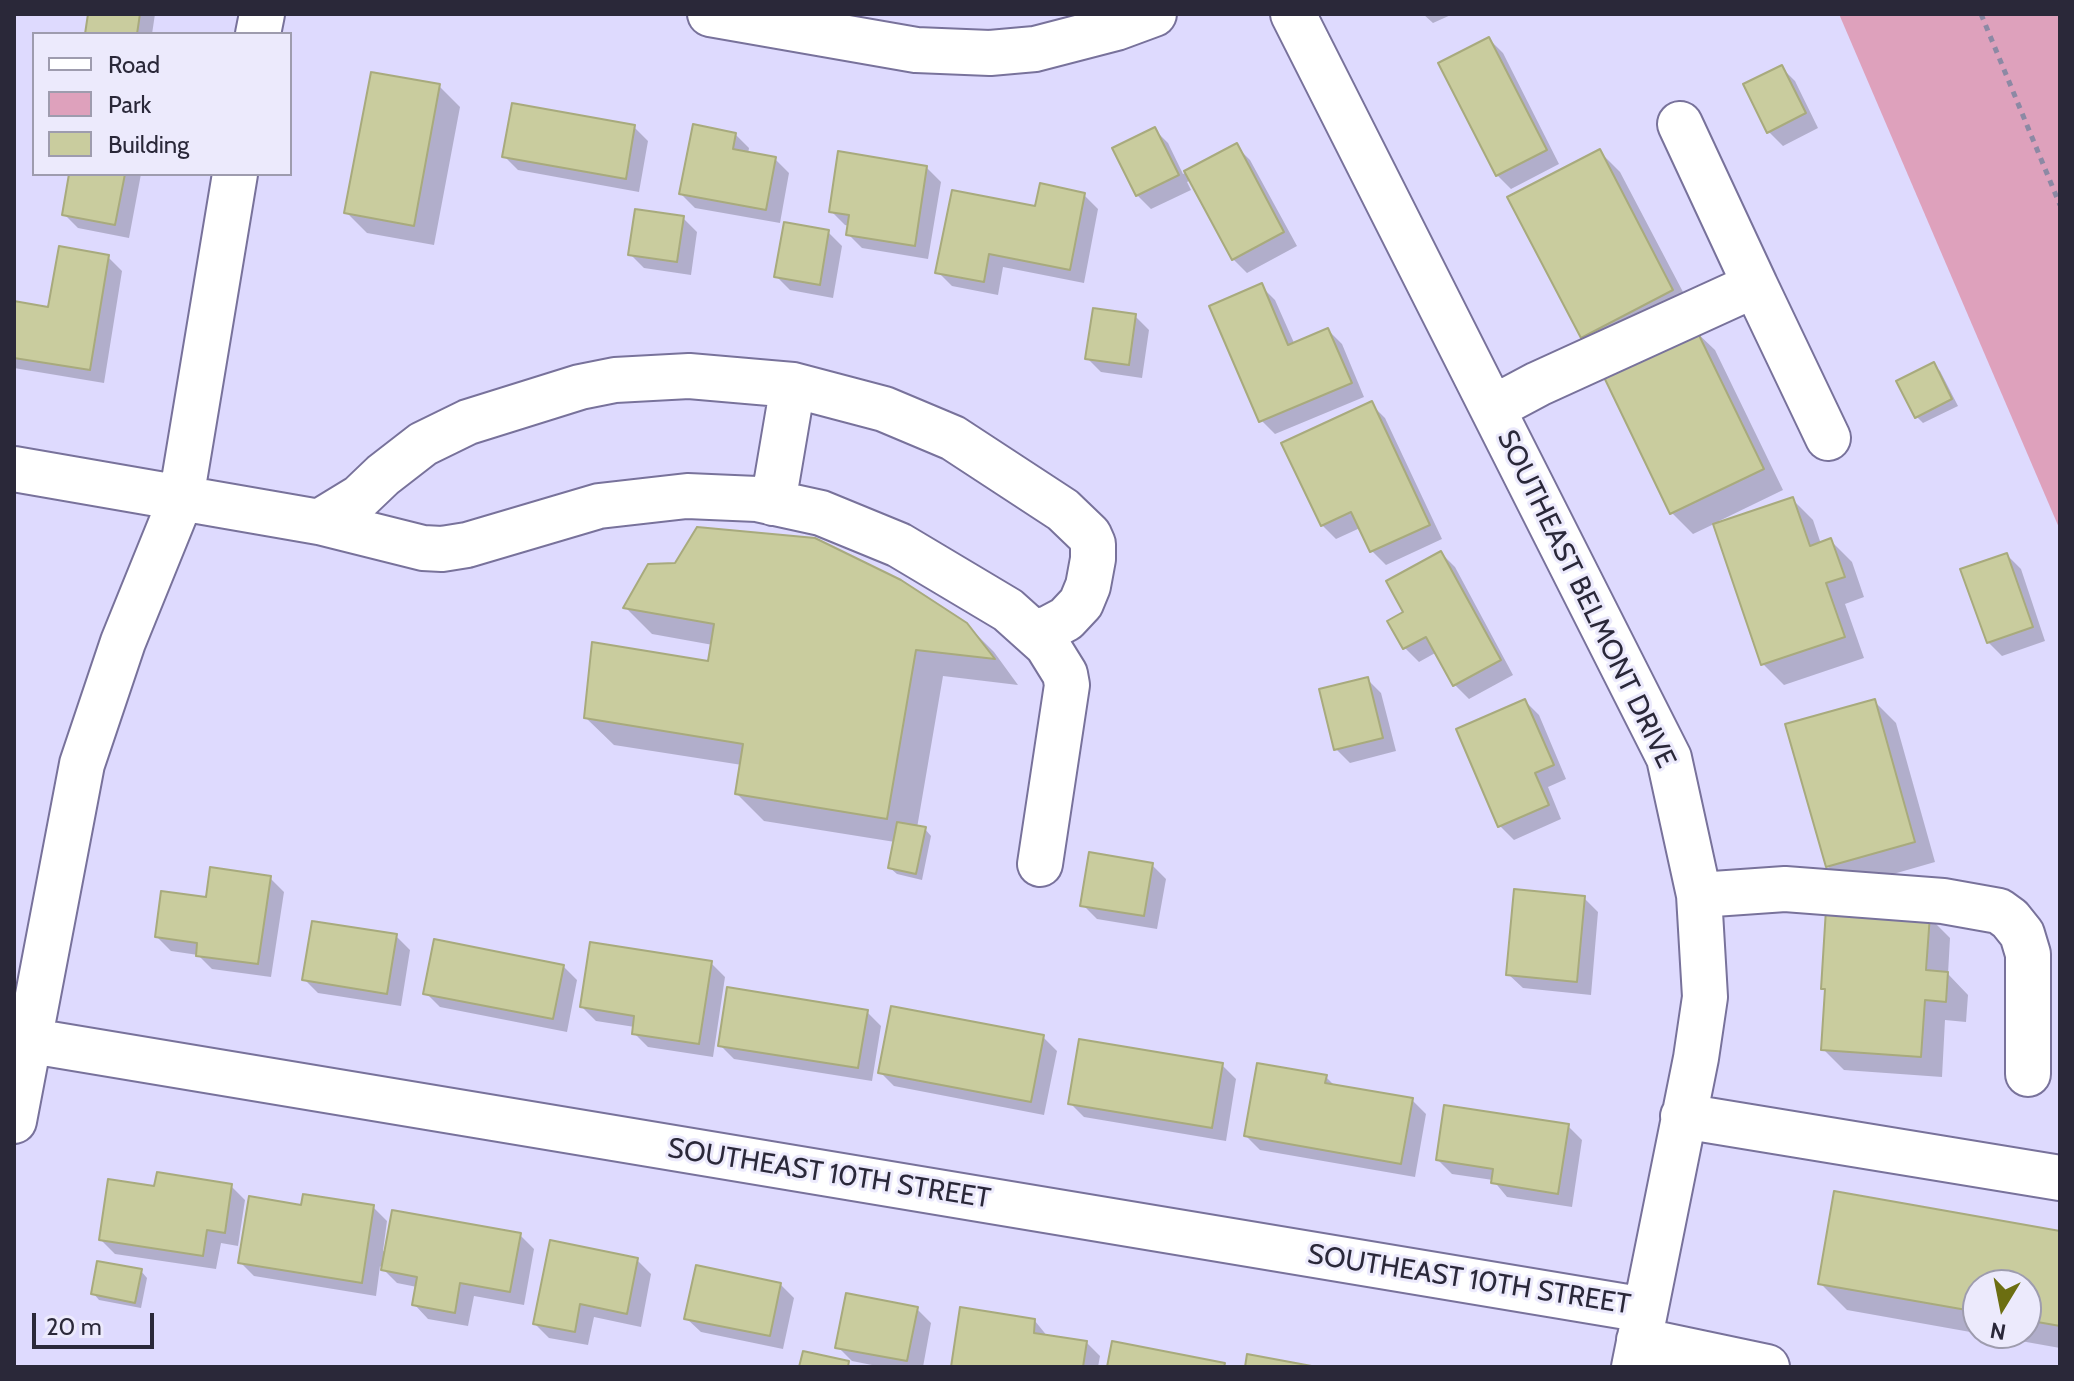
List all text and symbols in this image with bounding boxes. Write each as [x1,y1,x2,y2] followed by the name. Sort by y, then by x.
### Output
[32,32,292,176] legend
[108,50,160,79] text: Road
[108,90,151,119] text: Park
[108,130,189,159] text: Building
[1489,425,1683,773] street label: SOUTHEAST BELMONT DRIVE
[665,1132,993,1216] street label: SOUTHEAST 10TH STREET
[1305,1238,1633,1322] street label: SOUTHEAST 10TH STREET
[1962,1269,2042,1349] north arrow
[36,1297,158,1347] scale bar
[46,1312,102,1341] text: 20 m
[1988,1317,2008,1346] text: N

